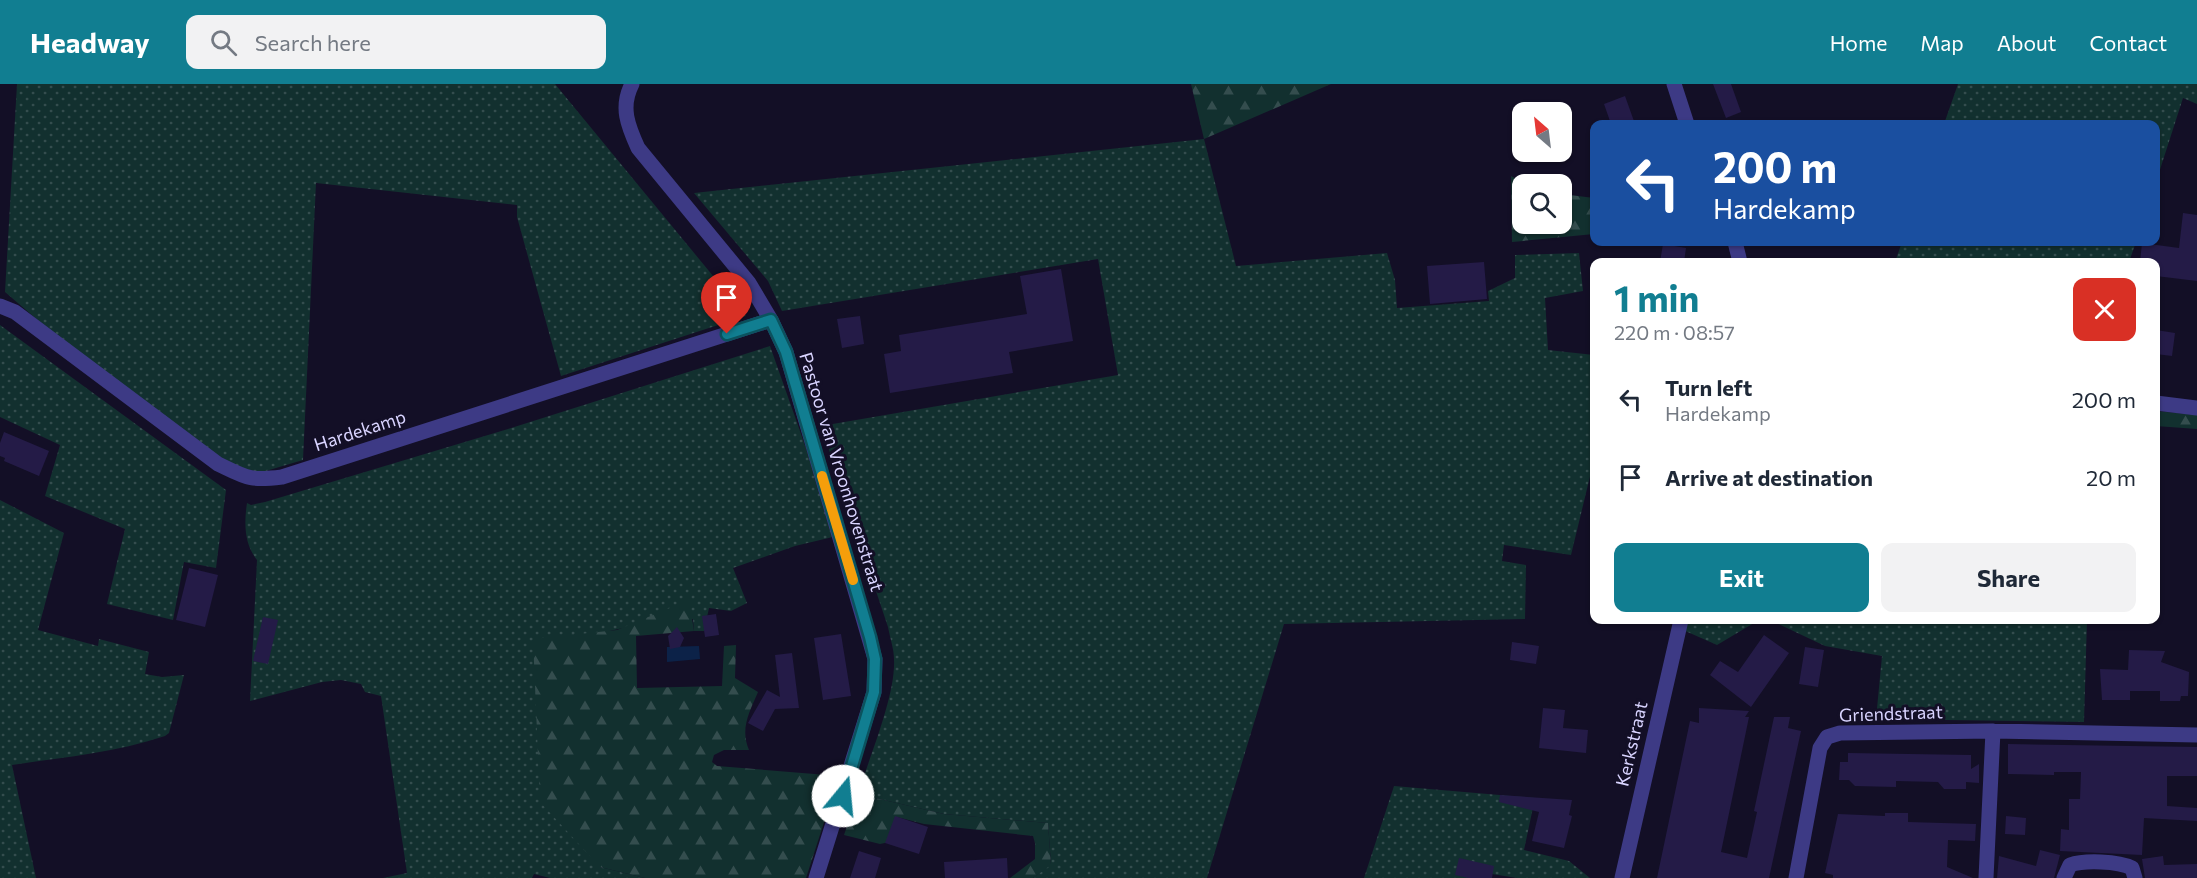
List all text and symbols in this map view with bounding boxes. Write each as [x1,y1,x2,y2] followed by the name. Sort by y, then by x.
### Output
[186,15,606,69] search box
[30,25,150,59] text: Headway
[207,26,240,59] icon: search
[255,29,371,56] text: Search here
[1830,30,1887,55] text: Home
[1920,30,1964,55] text: Map
[1997,30,2056,55] text: About
[2089,30,2167,55] text: Contact
[1512,102,1572,162] north arrow
[1512,102,1572,234] map controls
[1713,140,1837,192] text: 200 m
[1614,144,1692,222] icon: left
[1512,174,1572,234] button: search
[1713,192,1856,225] text: Hardekamp
[701,272,752,334] pin
[1614,275,1699,319] text: 1 min
[2073,278,2136,341] button: close
[710,281,743,314] icon: arrive
[1614,320,1735,344] text: 220 m · 08:57
[795,349,889,594] street label: Pastoor van Vroonhovenstraat
[1665,374,1752,401] text: Turn left
[1614,383,1647,416] icon: left
[2072,386,2136,413] text: 200 m
[1665,401,1771,425] text: Hardekamp
[311,405,408,455] street label: Hardekamp
[1614,461,1647,494] icon: arrive
[1665,464,1873,491] text: Arrive at destination
[2086,464,2136,491] text: 20 m
[1614,543,1869,612] button: Exit
[1881,543,2136,612] button: Share
[1611,699,1651,788] street label: Kerkstraat
[1839,700,1943,726] street label: Griendstraat
[811,764,875,828] position arrow

